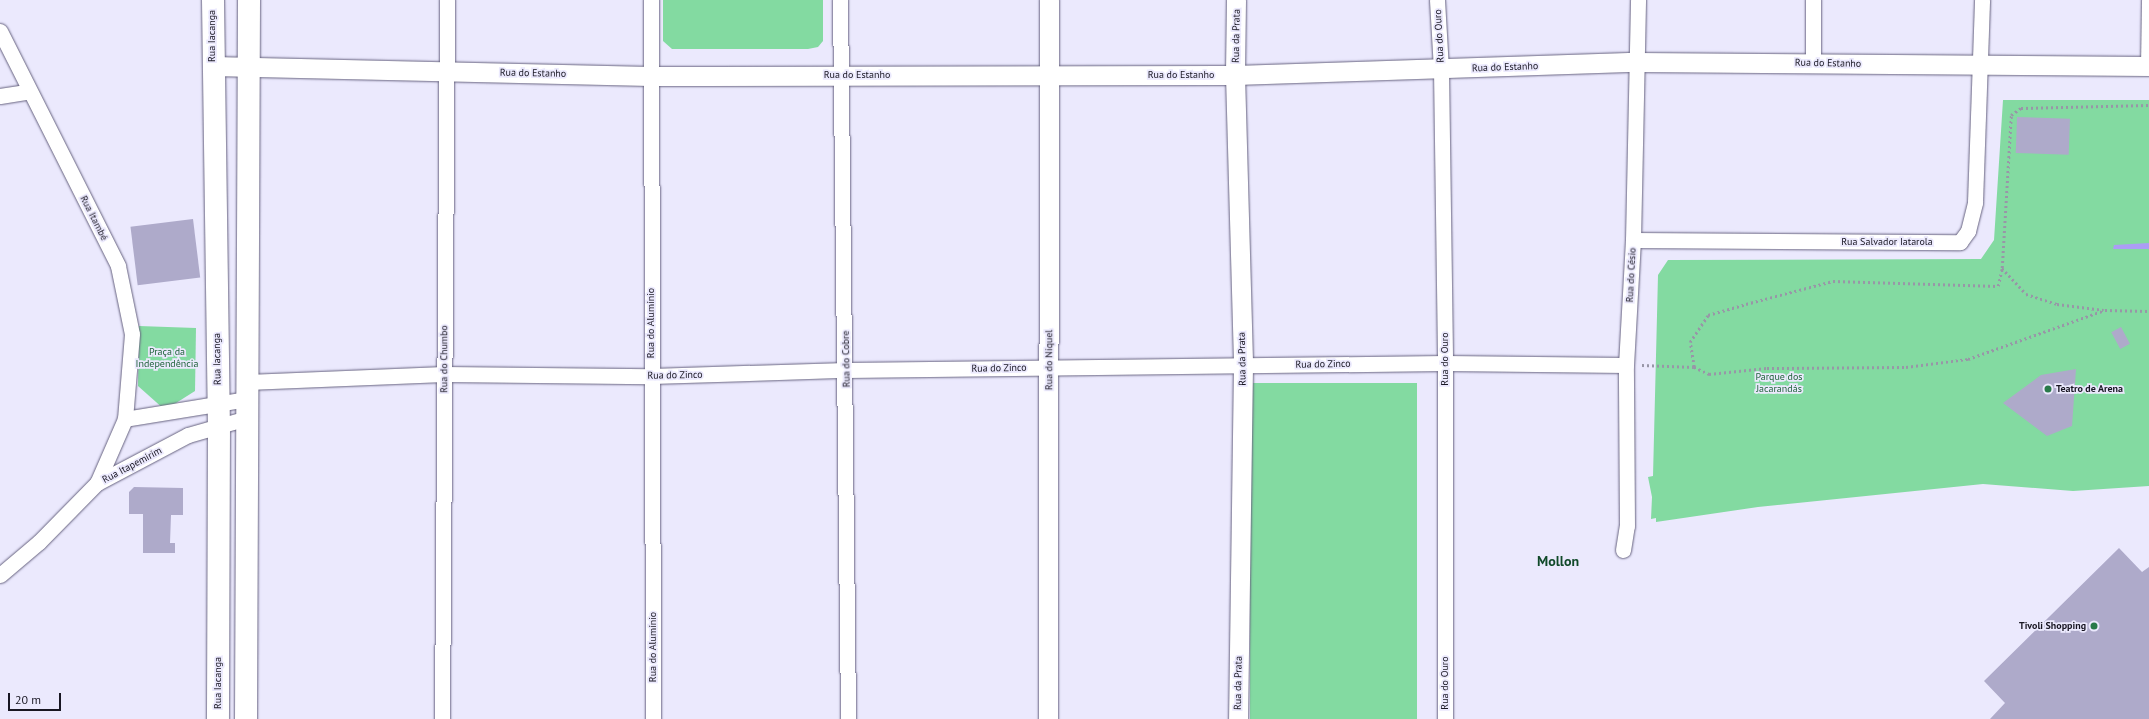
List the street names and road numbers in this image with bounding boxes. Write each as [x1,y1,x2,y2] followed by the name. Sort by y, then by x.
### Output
[1230,9,1242,63] street label: Rua da Prata
[1432,9,1446,63] street label: Rua do Ouro
[206,10,218,62] street label: Rua Iacanga
[1795,56,1861,70] street label: Rua do Estanho
[1472,60,1538,74] street label: Rua do Estanho
[500,66,566,80] street label: Rua do Estanho
[824,69,890,81] street label: Rua do Estanho
[1148,69,1214,81] street label: Rua do Estanho
[78,194,110,242] street label: Rua Itambé
[1841,236,1933,248] street label: Rua Salvador Iatarola
[1624,247,1638,303] street label: Rua do Césio
[645,288,657,358] street label: Rua do Alumínio
[438,325,450,393] street label: Rua do Chumbo
[840,330,852,388] street label: Rua do Cobre
[1043,330,1055,390] street label: Rua do Níquel
[1236,332,1248,386] street label: Rua da Prata
[1439,332,1451,386] street label: Rua do Ouro
[211,333,223,385] street label: Rua Iacanga
[1295,358,1351,370] street label: Rua do Zinco
[971,362,1027,374] street label: Rua do Zinco
[647,369,703,381] street label: Rua do Zinco
[100,444,164,486] street label: Rua Itapemirim
[647,612,659,682] street label: Rua do Alumínio
[1232,656,1244,710] street label: Rua da Prata
[1439,656,1451,710] street label: Rua do Ouro
[212,657,224,709] street label: Rua Iacanga

